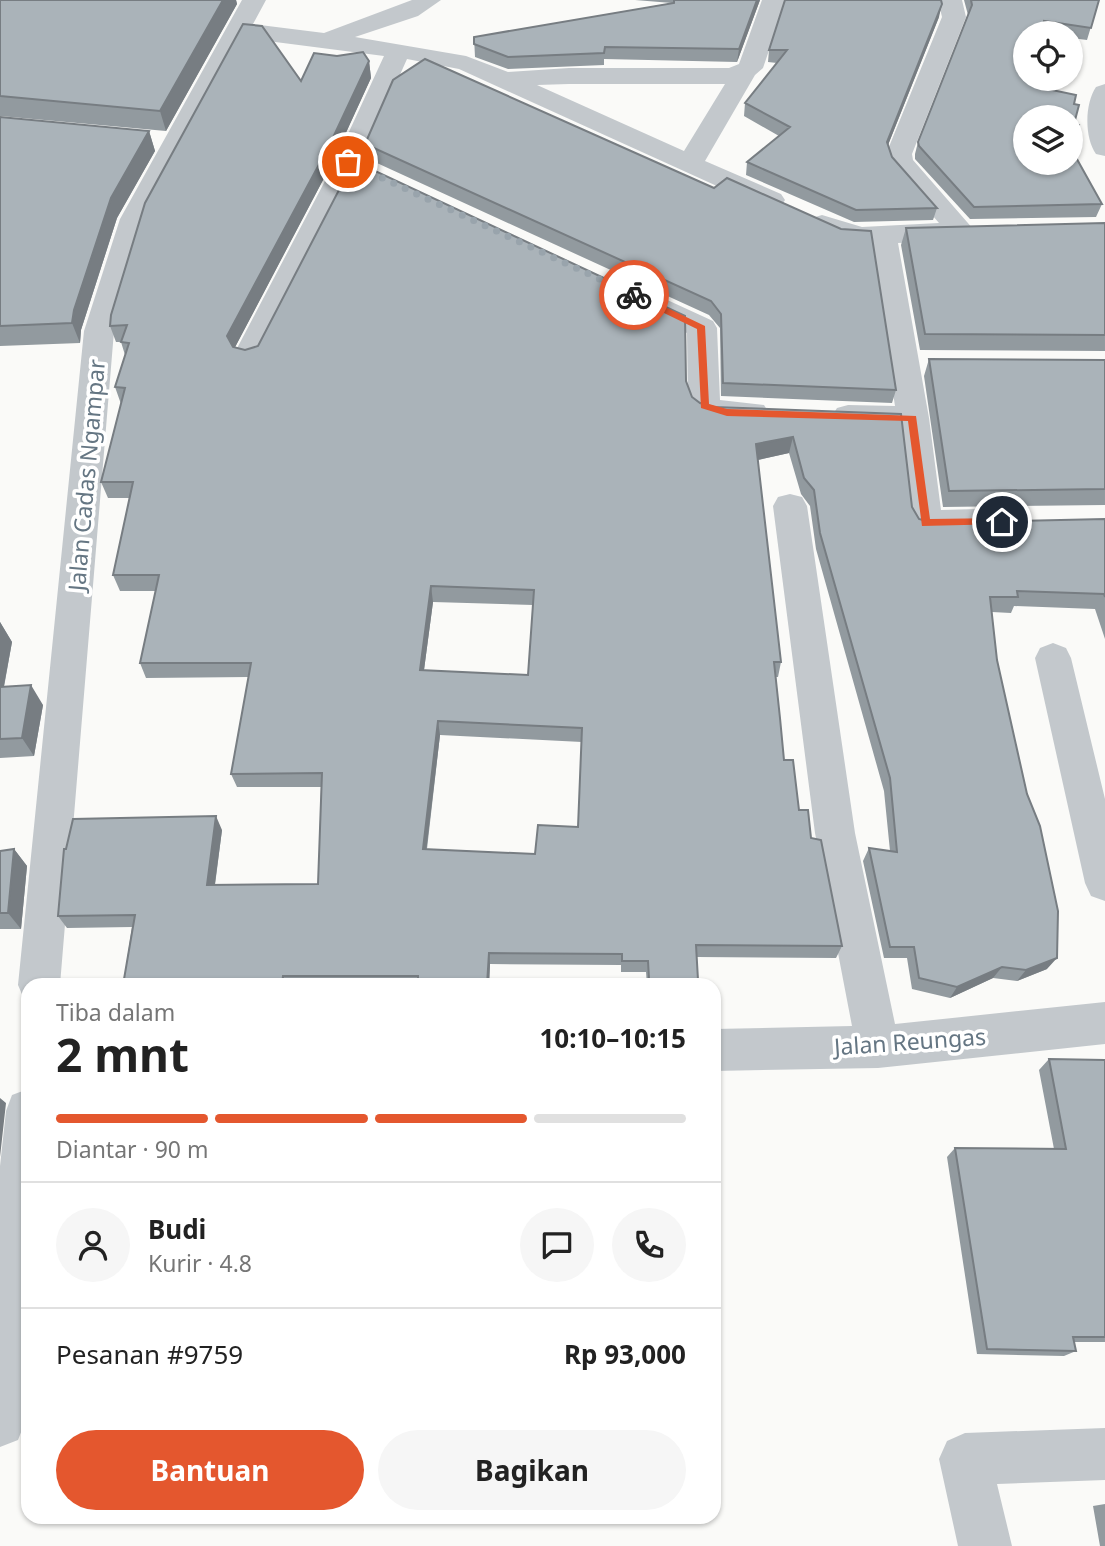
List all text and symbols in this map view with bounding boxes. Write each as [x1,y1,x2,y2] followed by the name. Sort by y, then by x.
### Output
[1013,21,1083,175] map controls
[1013,21,1083,91] button: locate
[1013,105,1083,175] button: layers
[318,132,378,192] pin
[329,143,367,181] icon: bag
[599,260,669,330] courier
[615,276,653,314] icon: bike
[60,357,112,594] street label: Jalan Cadas Ngampar
[972,492,1032,552] pin
[983,503,1021,541] icon: home
[56,996,175,1028] text: Tiba dalam
[539,1020,686,1056] text: 10:10–10:15
[831,1020,987,1062] street label: Jalan Reungas
[56,1023,189,1085] text: 2 mnt
[56,1133,208,1165] text: Diantar · 90 m
[56,1208,130,1282] button: person
[520,1208,594,1282] button: chat
[612,1208,686,1282] button: phone
[148,1211,206,1247] text: Budi
[148,1247,252,1279] text: Kurir · 4.8
[56,1336,243,1372] text: Pesanan #9759
[564,1336,686,1372] text: Rp 93,000
[56,1430,364,1510] button: Bantuan
[378,1430,686,1510] button: Bagikan

